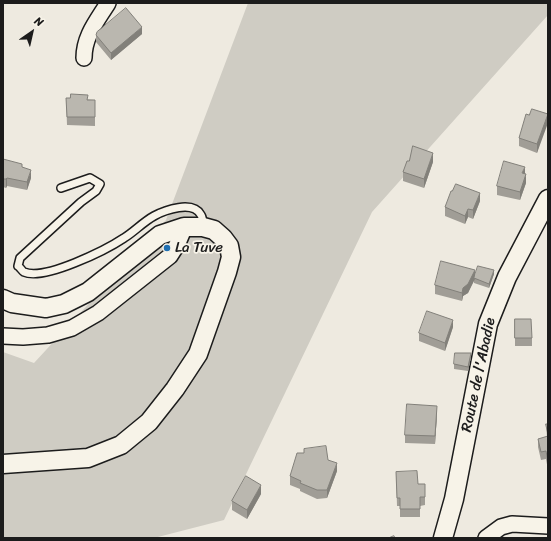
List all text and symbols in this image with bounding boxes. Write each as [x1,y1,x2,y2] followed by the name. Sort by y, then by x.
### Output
[12,12,52,52] north arrow
[31,12,47,32] text: N
[175,239,223,257] place label: La Tuve
[162,243,172,253] marker: La Tuve
[458,316,500,434] street label: Route de l'Abadie

